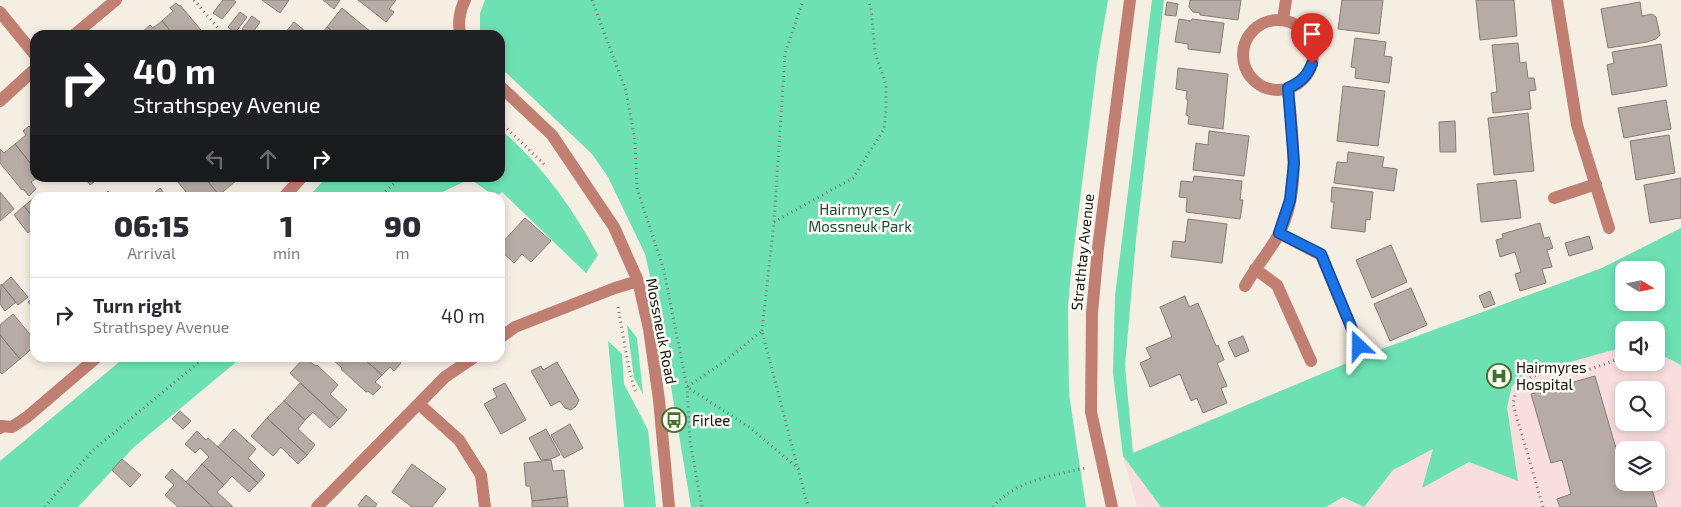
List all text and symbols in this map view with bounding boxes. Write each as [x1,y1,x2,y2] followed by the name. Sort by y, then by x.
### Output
[1291,13,1333,64] pin
[1298,20,1326,48] icon: arrive
[133,49,216,91] text: 40 m
[50,50,115,115] icon: right
[133,91,321,117] text: Strathspey Avenue
[201,145,229,173] icon: left
[254,145,282,173] icon: ahead
[307,145,335,173] icon: right
[1067,193,1097,311] street label: Strathtay Avenue
[808,200,912,235] park label: Hairmyres / Mossneuk Park
[114,207,189,243] text: 06:15
[280,207,293,243] text: 1
[384,207,421,243] text: 90
[127,243,176,262] text: Arrival
[273,243,300,262] text: min
[396,243,410,262] text: m
[1615,261,1665,311] north arrow
[1615,261,1665,491] map controls
[643,276,681,386] street label: Mossneuk Road
[93,294,181,317] text: Turn right
[50,301,78,329] icon: right
[441,304,485,327] text: 40 m
[93,317,229,336] text: Strathspey Avenue
[1332,319,1384,371] position arrow
[1615,321,1665,371] button: sound
[1516,358,1587,393] place label: Hairmyres Hospital
[1486,363,1512,389] hospital icon: Hairmyres Hospital
[1615,381,1665,431] button: search
[661,407,687,433] bus stop icon: Firlee
[692,411,730,429] place label: Firlee
[1615,441,1665,491] button: layers

